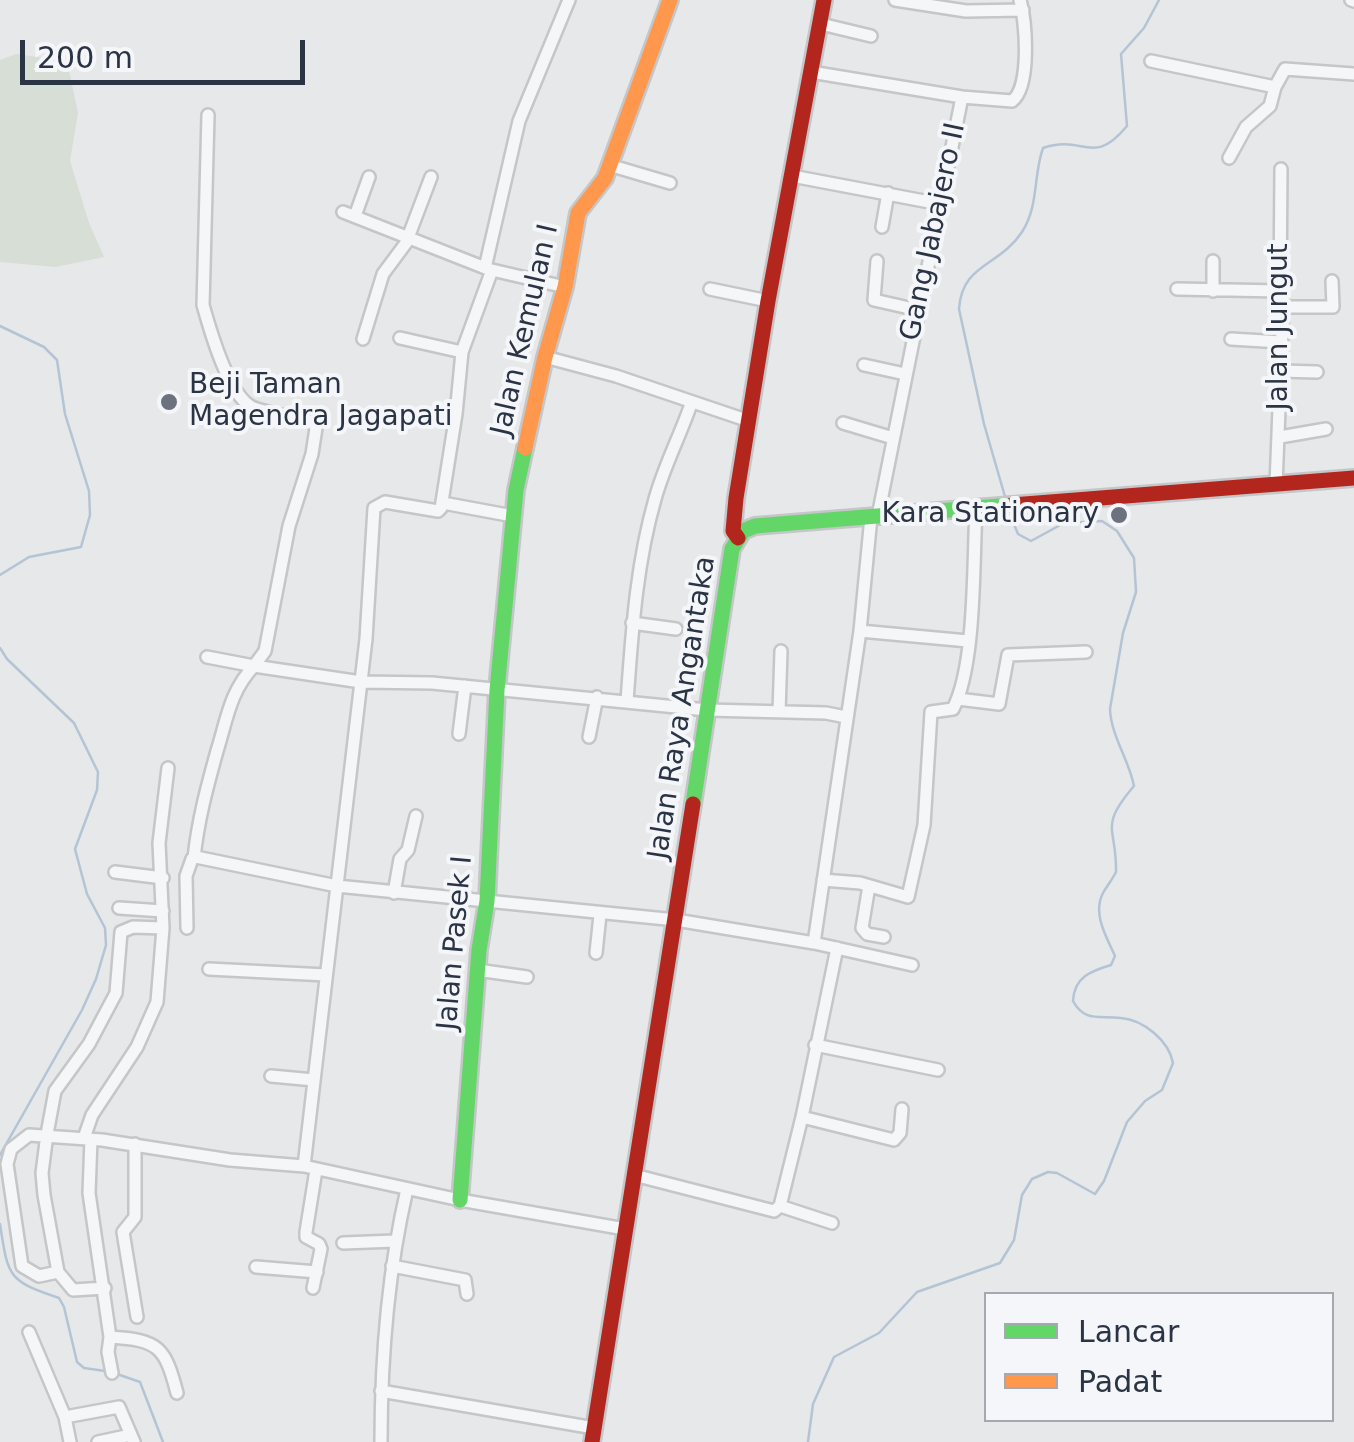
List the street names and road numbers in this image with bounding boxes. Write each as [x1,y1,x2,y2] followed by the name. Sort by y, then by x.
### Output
[894,120,974,344] street label: Gang Jabajero II
[485,221,567,439] street label: Jalan Kemulan I
[1263,243,1297,411] street label: Jalan Jungut
[642,554,724,862] street label: Jalan Raya Angantaka
[432,854,480,1032] street label: Jalan Pasek I

